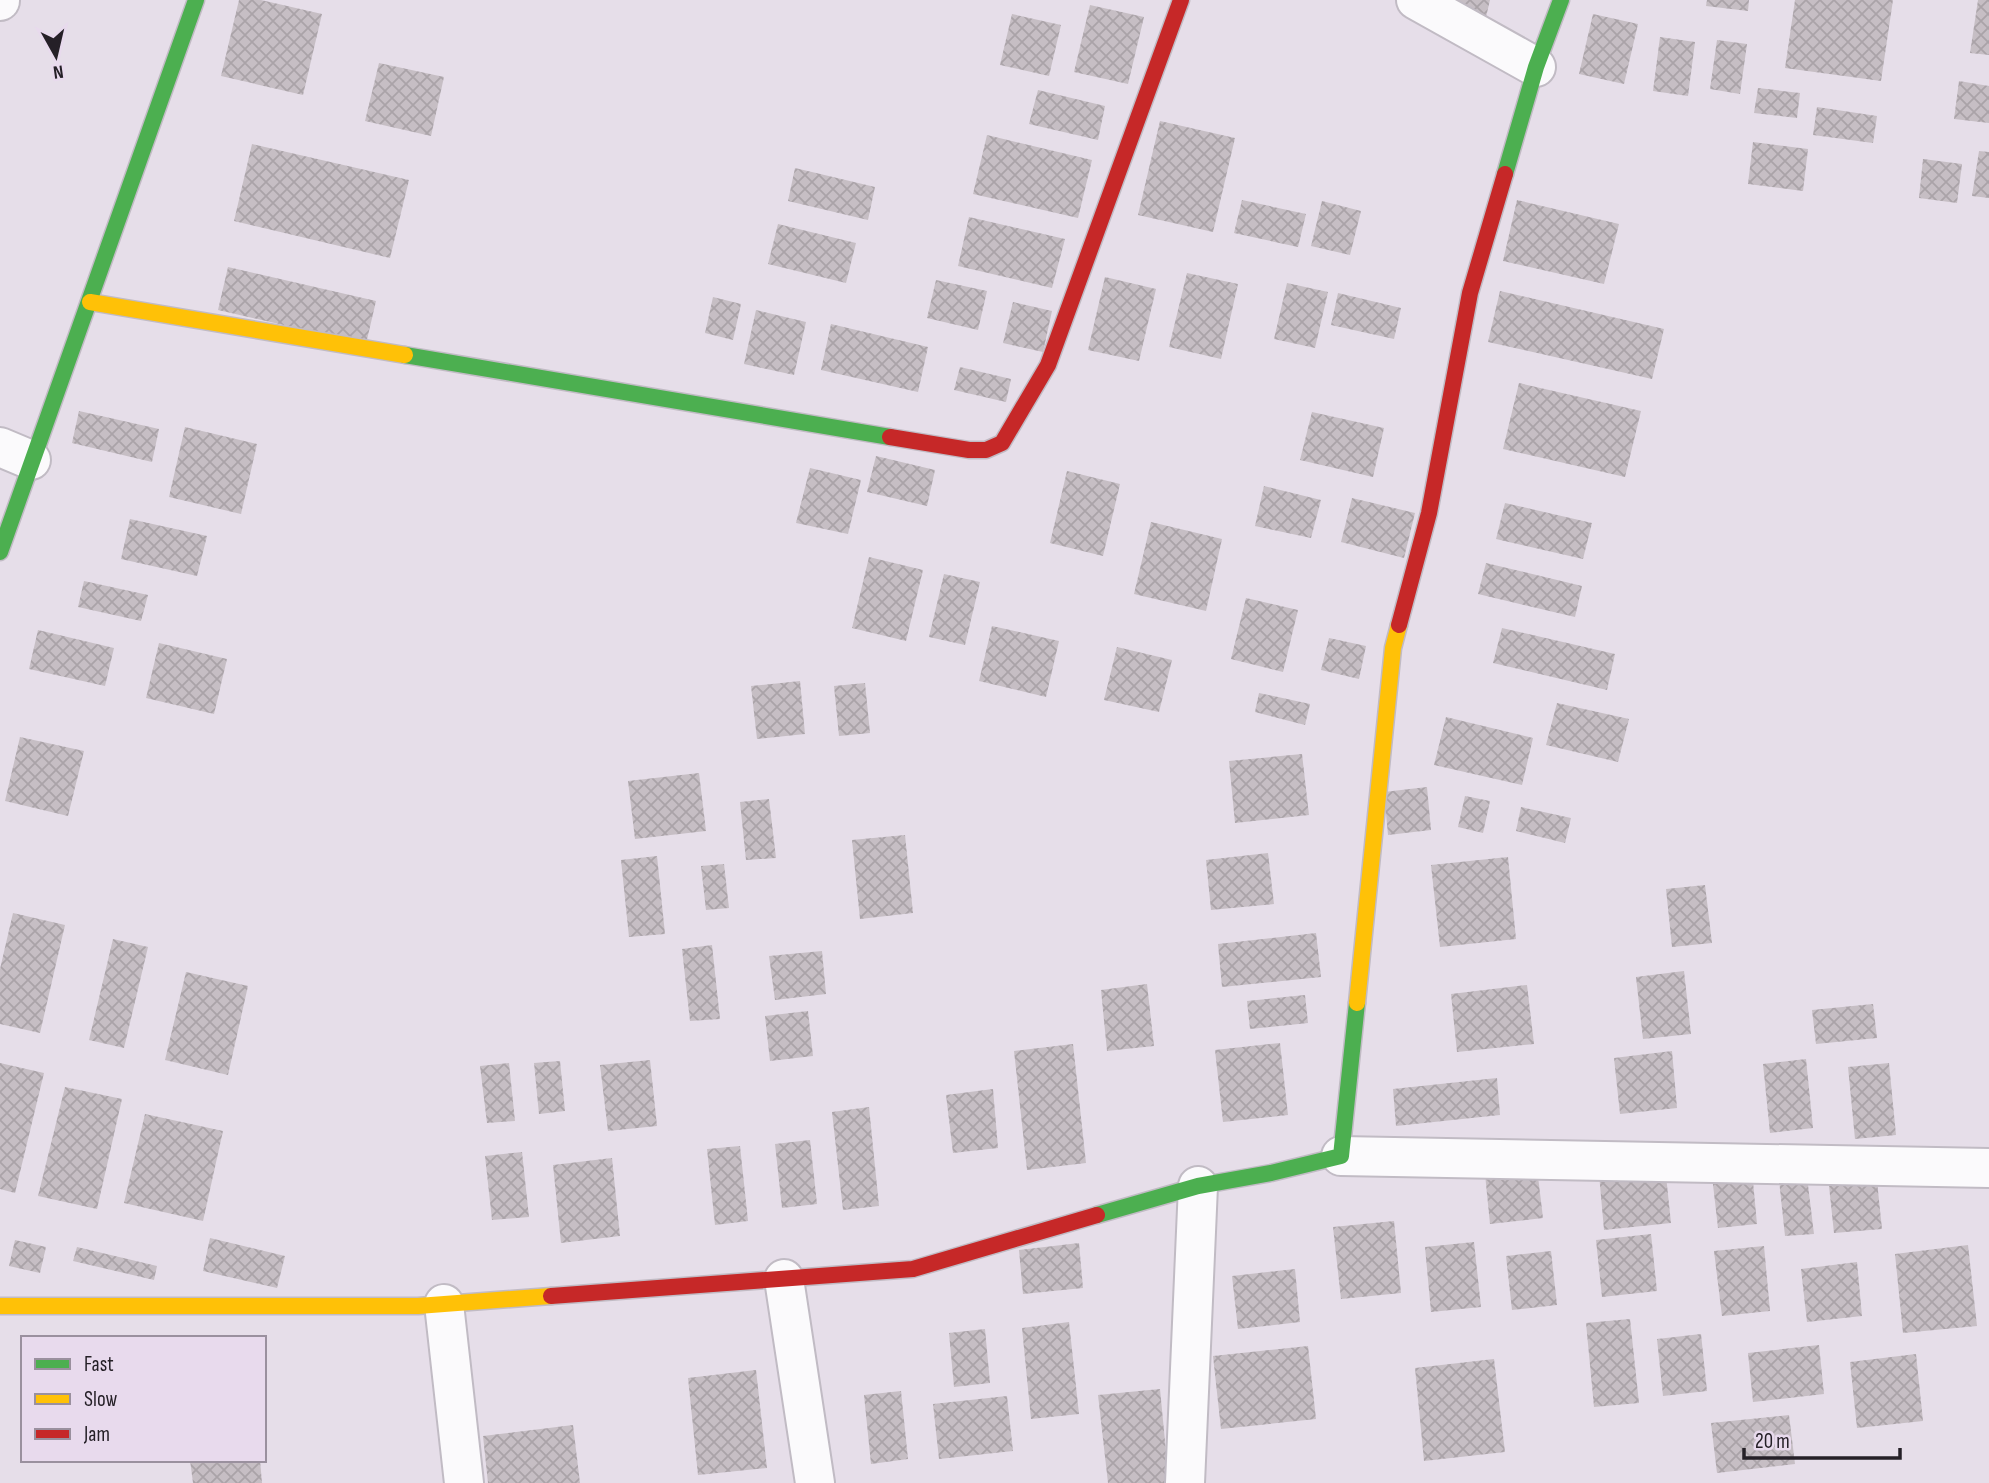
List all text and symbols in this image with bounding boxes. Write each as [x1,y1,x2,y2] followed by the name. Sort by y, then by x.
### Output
[21,21,91,91] north arrow
[52,59,65,83] text: N
[21,1336,266,1462] legend
[84,1352,114,1377] text: Fast
[84,1387,118,1412] text: Slow
[1744,1416,1900,1460] scale bar
[83,1422,110,1447] text: Jam
[1755,1429,1790,1454] text: 20 m

